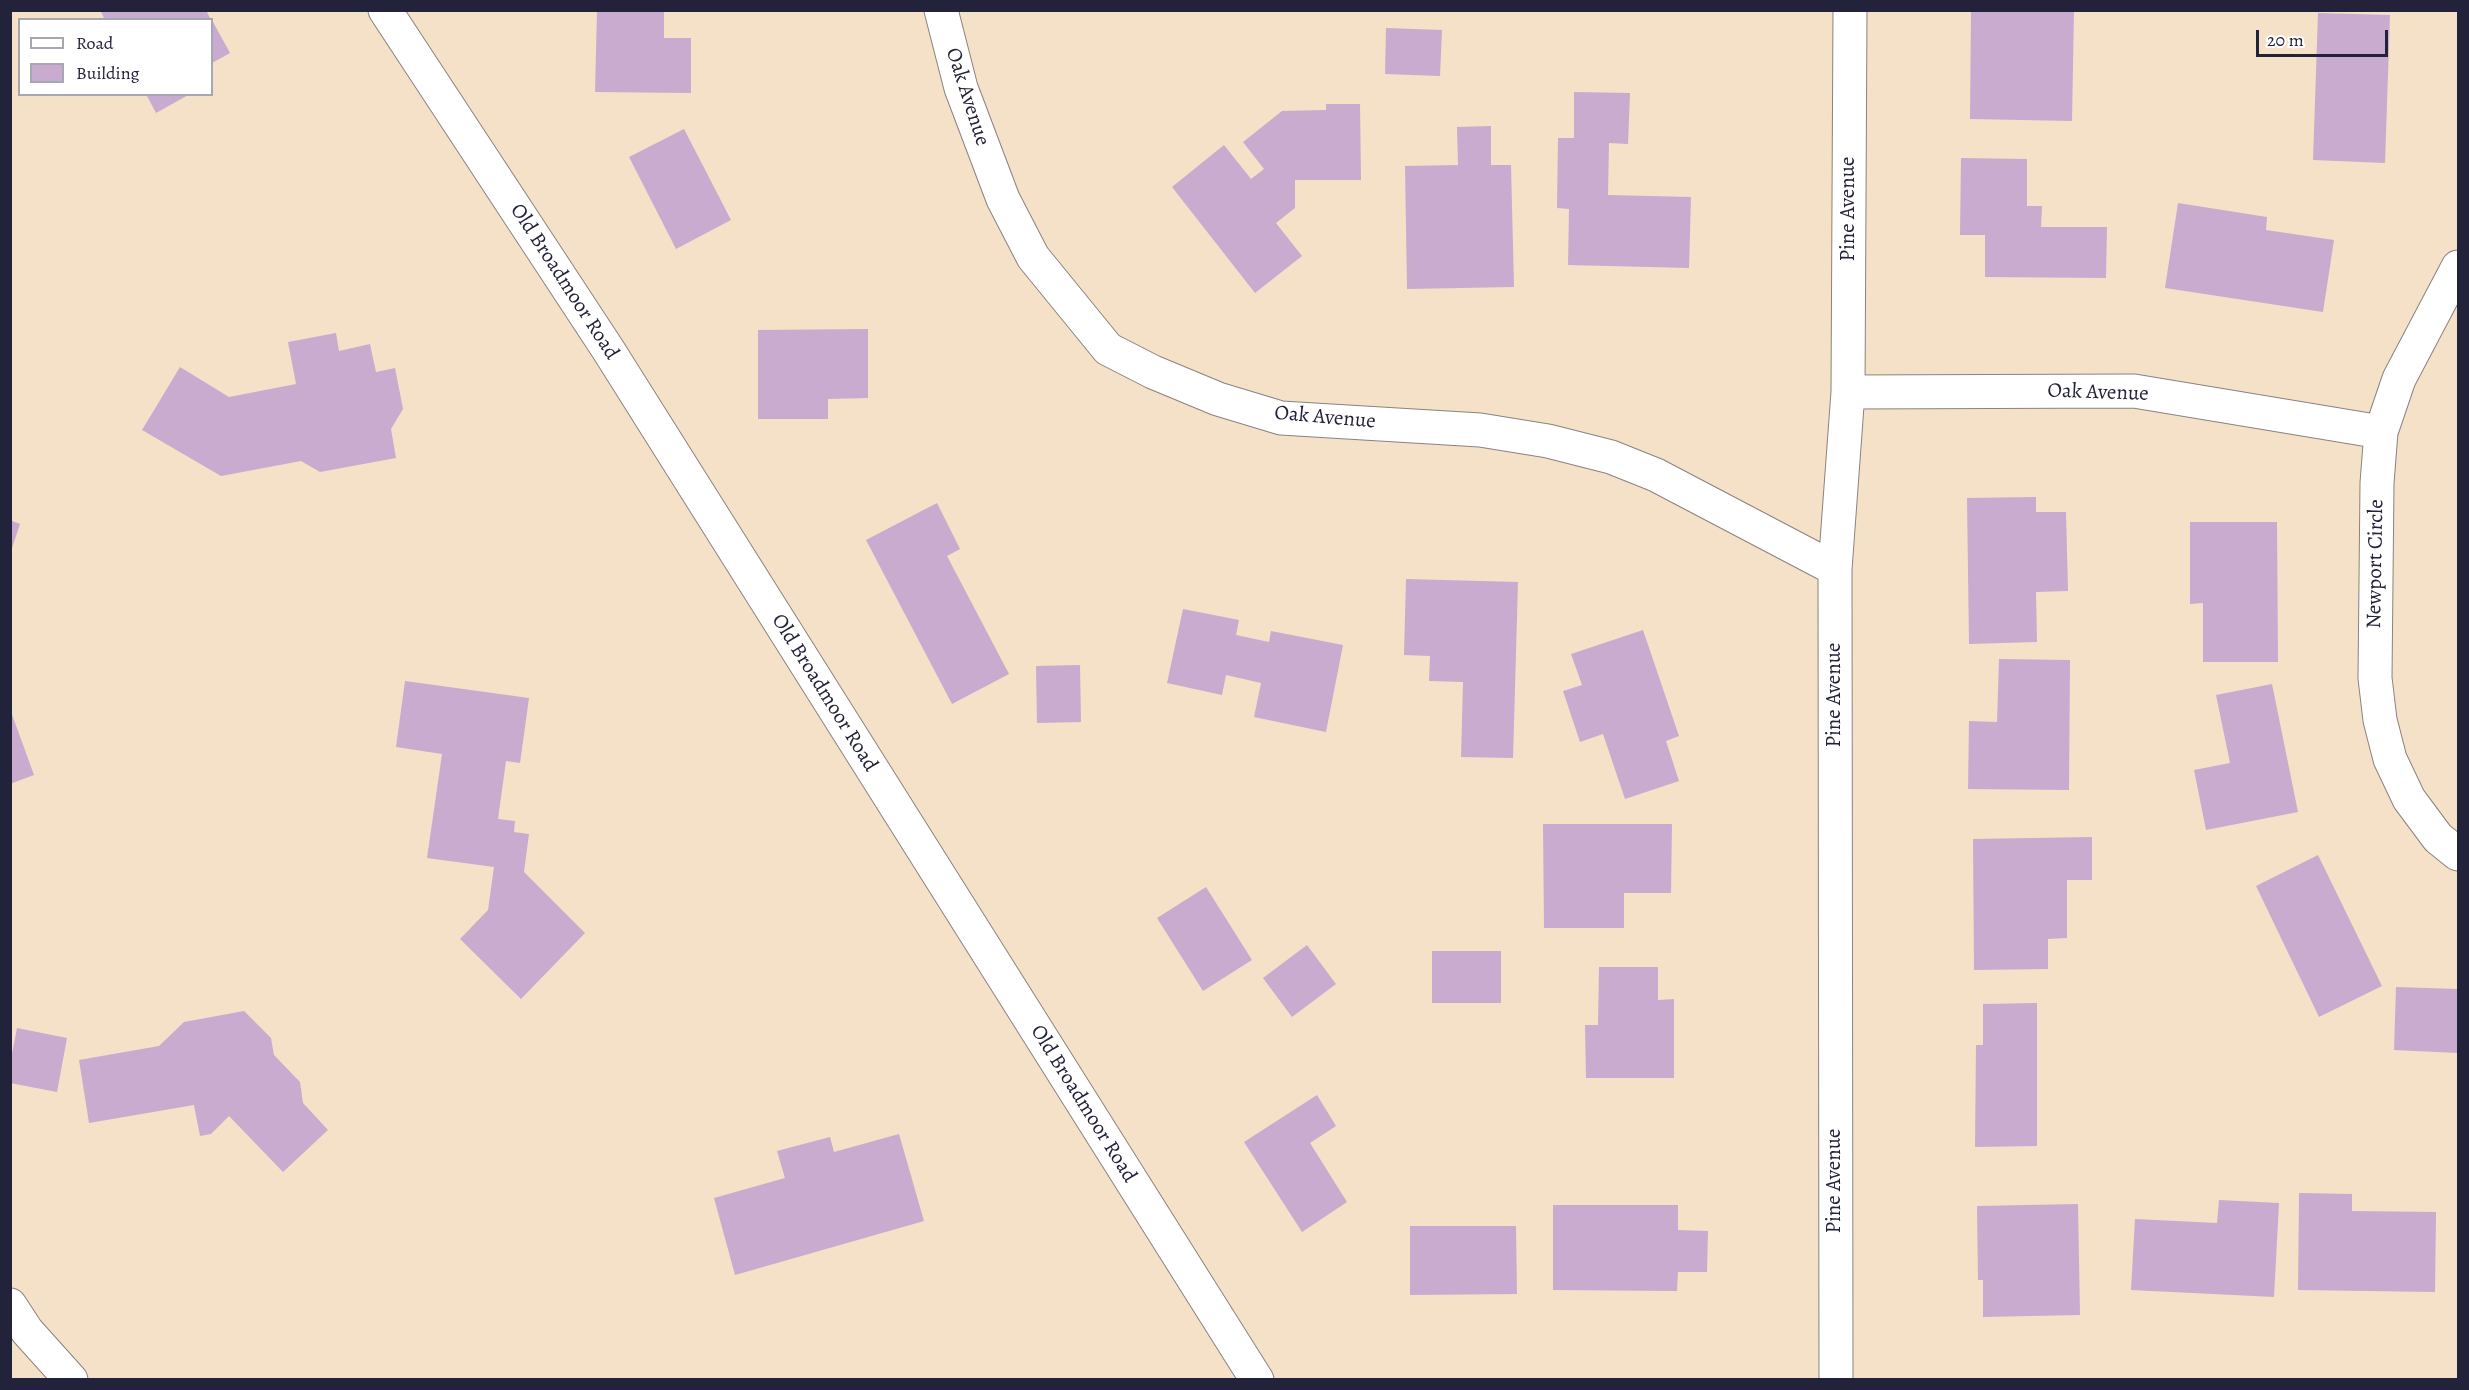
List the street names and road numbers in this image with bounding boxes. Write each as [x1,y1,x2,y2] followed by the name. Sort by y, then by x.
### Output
[939,45,995,149] street label: Oak Avenue
[1836,157,1862,261] street label: Pine Avenue
[504,199,624,365] street label: Old Broadmoor Road
[2047,379,2149,407] street label: Oak Avenue
[1273,401,1377,435] street label: Oak Avenue
[2362,499,2390,629] street label: Newport Circle
[765,610,883,776] street label: Old Broadmoor Road
[1822,643,1848,747] street label: Pine Avenue
[1024,1021,1142,1187] street label: Old Broadmoor Road
[1822,1129,1848,1233] street label: Pine Avenue

